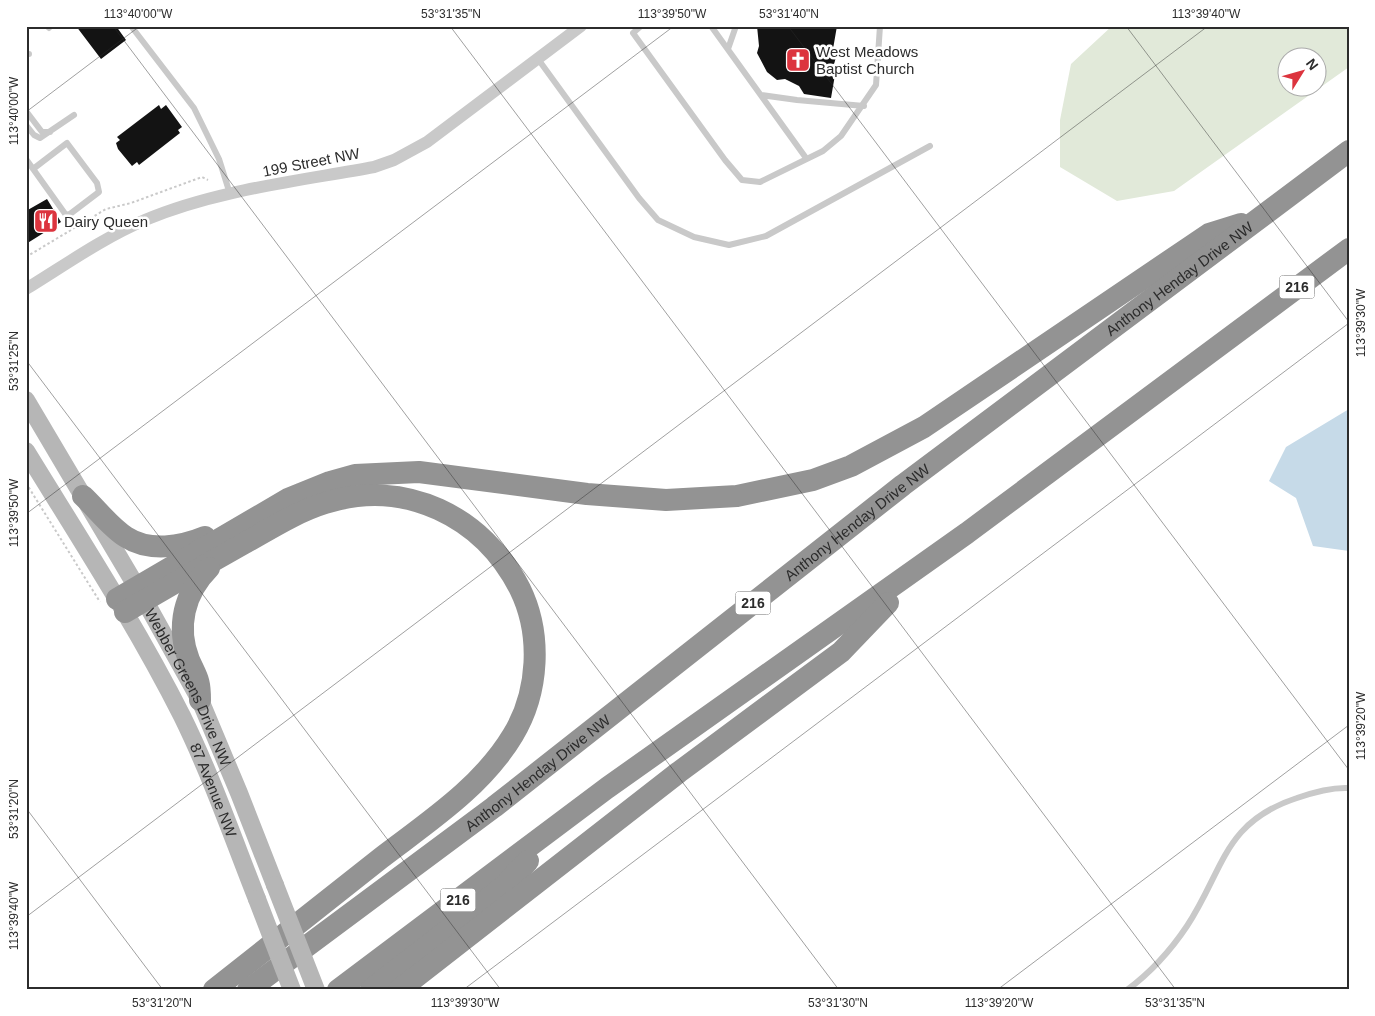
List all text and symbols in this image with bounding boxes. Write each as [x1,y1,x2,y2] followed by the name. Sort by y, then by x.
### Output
[104,7,173,21] text: 113°40'00"W
[421,7,481,21] text: 53°31'35"N
[638,7,707,21] text: 113°39'50"W
[759,7,819,21] text: 53°31'40"N
[1172,7,1241,21] text: 113°39'40"W
[816,43,918,77] place label: West Meadows Baptist Church
[785,47,811,73] church icon: West Meadows Baptist Church
[1278,48,1328,98] north arrow
[1303,55,1322,73] text: N
[7,76,21,145] text: 113°40'00"W
[261,144,362,180] street label: 199 Street NW
[33,208,59,234] restaurant icon: Dairy Queen
[64,213,148,230] place label: Dairy Queen
[1102,217,1257,339] street label: Anthony Henday Drive NW
[1280,276,1314,298] road number: 216
[1354,288,1368,357] text: 113°39'30"W
[7,331,21,391] text: 53°31'25"N
[781,459,933,584] street label: Anthony Henday Drive NW
[7,478,21,547] text: 113°39'50"W
[736,592,770,614] road number: 216
[142,605,235,769] street label: Webber Greens Drive NW
[1354,691,1368,760] text: 113°39'20"W
[461,710,614,834] street label: Anthony Henday Drive NW
[187,740,241,840] street label: 87 Avenue NW
[7,779,21,839] text: 53°31'20"N
[7,881,21,950] text: 113°39'40"W
[440,888,476,912] road number: 216
[132,996,192,1010] text: 53°31'20"N
[431,996,500,1010] text: 113°39'30"W
[808,996,868,1010] text: 53°31'30"N
[965,996,1034,1010] text: 113°39'20"W
[1145,996,1205,1010] text: 53°31'35"N

